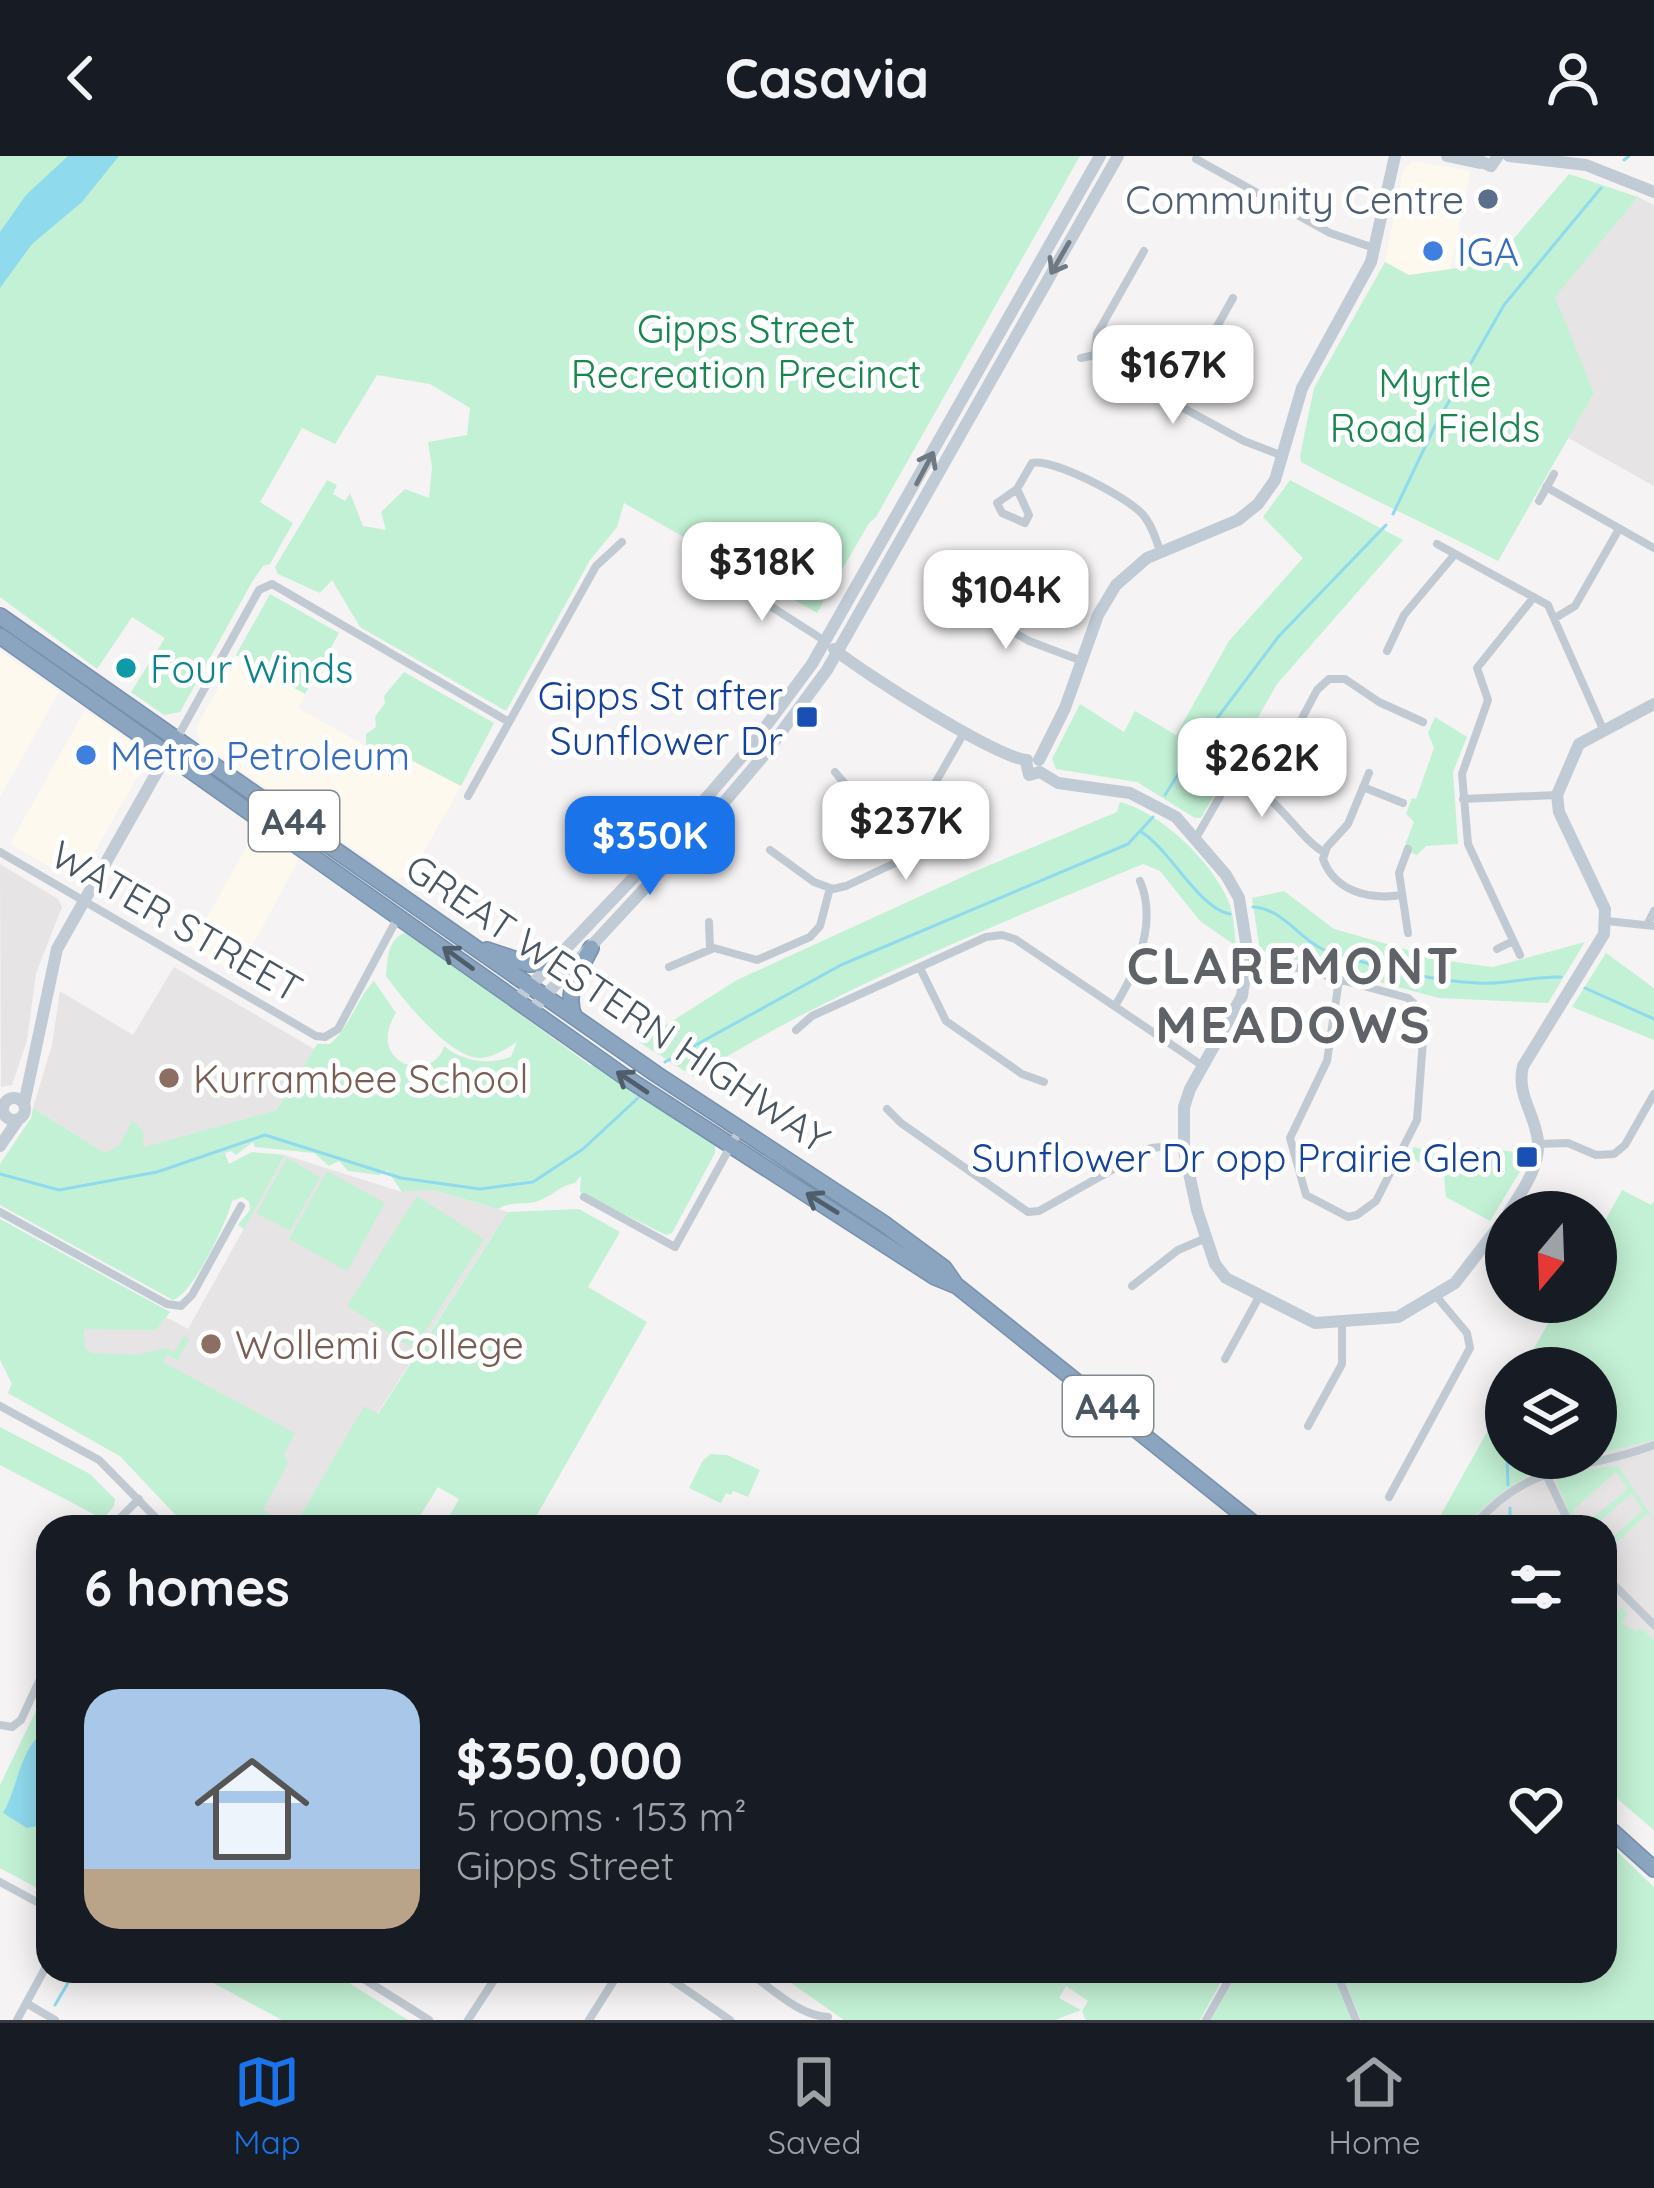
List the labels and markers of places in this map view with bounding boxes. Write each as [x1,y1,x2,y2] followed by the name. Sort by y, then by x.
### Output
[1125,175,1464,224] place label: Community Centre
[1475,186,1501,212] marker: Community Centre
[1457,227,1519,276] place label: IGA
[1420,238,1446,264] marker: IGA
[1089,325,1257,427] pin: $167K
[678,522,846,624] pin: $318K
[922,550,1090,652] pin: $104K
[150,644,353,693] place label: Four Winds
[113,655,139,681] marker: Four Winds
[538,671,783,765] place label: Gipps St after Sunflower Dr
[794,704,820,730] marker: Gipps St after Sunflower Dr
[1178,718,1346,820] pin: $262K
[110,731,410,780] place label: Metro Petroleum
[73,742,99,768] marker: Metro Petroleum
[822,781,990,883] pin: $237K
[566,796,734,898] pin: $350K
[193,1054,529,1103] place label: Kurrambee School
[156,1065,182,1091] marker: Kurrambee School
[972,1133,1503,1182] place label: Sunflower Dr opp Prairie Glen
[1514,1144,1540,1170] marker: Sunflower Dr opp Prairie Glen
[235,1320,524,1369] place label: Wollemi College
[198,1331,224,1357] marker: Wollemi College

